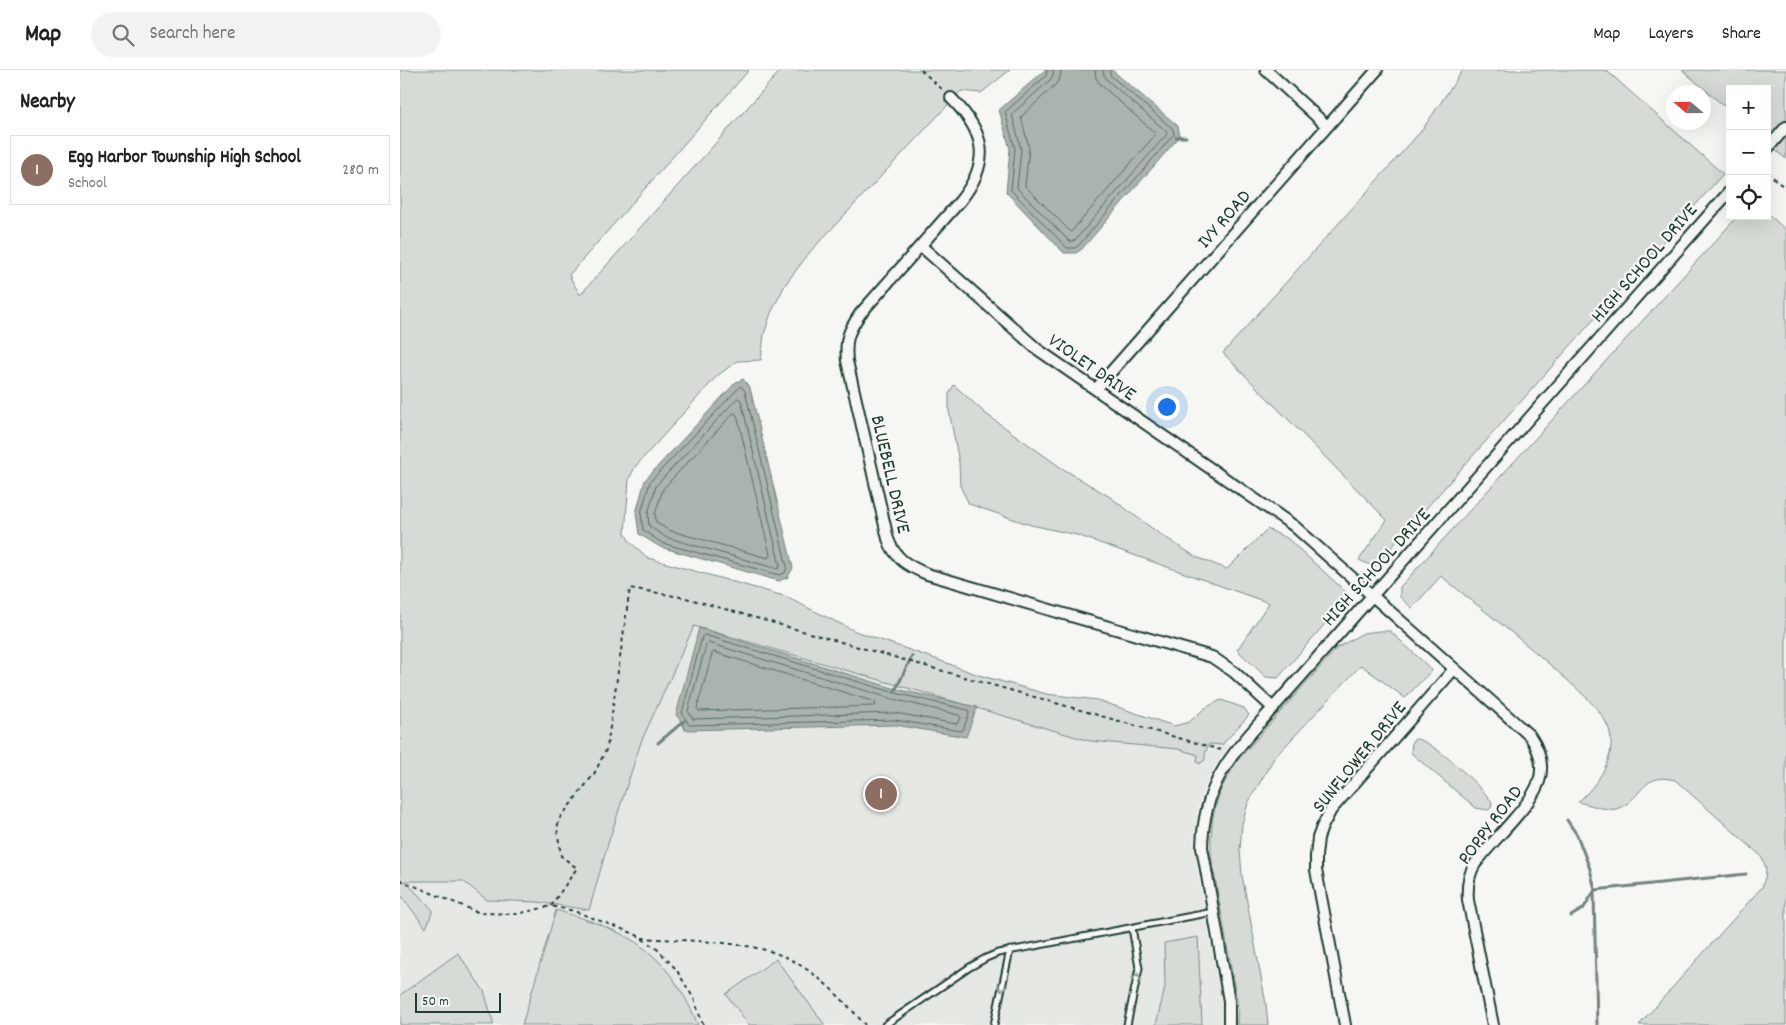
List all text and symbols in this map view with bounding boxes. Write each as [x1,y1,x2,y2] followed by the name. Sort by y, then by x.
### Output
[91,12,441,57] search box
[25,18,61,52] text: Map
[109,21,137,49] icon: search
[149,21,235,48] text: Search here
[1593,22,1620,47] text: Map
[1648,22,1694,47] text: Layers
[1722,22,1761,47] text: Share
[1666,85,1711,130] north arrow
[1726,85,1771,220] map controls
[1726,85,1771,130] button: +
[20,88,75,118] text: Nearby
[1726,130,1771,175] button: −
[68,145,301,172] text: Egg Harbor Township High School
[35,159,39,182] text: 1
[342,159,379,182] text: 280 m
[68,172,107,195] text: School
[1726,175,1771,220] button: locate
[1192,184,1259,256] street label: IVY ROAD
[1585,198,1705,330] street label: HIGH SCHOOL DRIVE
[1041,328,1141,409] street label: VIOLET DRIVE
[1154,394,1180,420] your location
[862,413,916,537] street label: BLUEBELL DRIVE
[1316,503,1438,633] street label: HIGH SCHOOL DRIVE
[1306,696,1414,820] street label: SUNFLOWER DRIVE
[865,775,897,813] pin: 1
[1452,780,1531,871] street label: POPPY ROAD
[1131,973,1142,982] one-way arrow
[997,983,1008,992] one-way arrow
[415,990,501,1013] scale bar
[422,992,449,1012] text: 50 m

